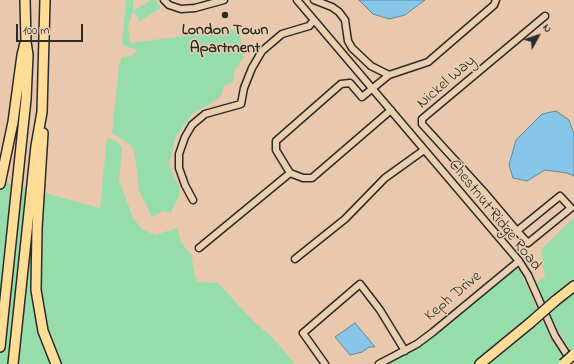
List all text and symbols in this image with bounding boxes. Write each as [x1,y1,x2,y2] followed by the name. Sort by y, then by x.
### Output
[220,10,230,20] marker: London Town Apartment
[18,16,85,42] scale bar
[518,16,558,56] north arrow
[539,20,556,36] text: N
[182,21,268,59] place label: London Town Apartment
[23,22,50,40] text: 100 m
[414,52,480,114] street label: Nickel Way
[443,157,545,275] street label: Chestnut Ridge Road
[422,268,486,326] street label: Keph Drive

